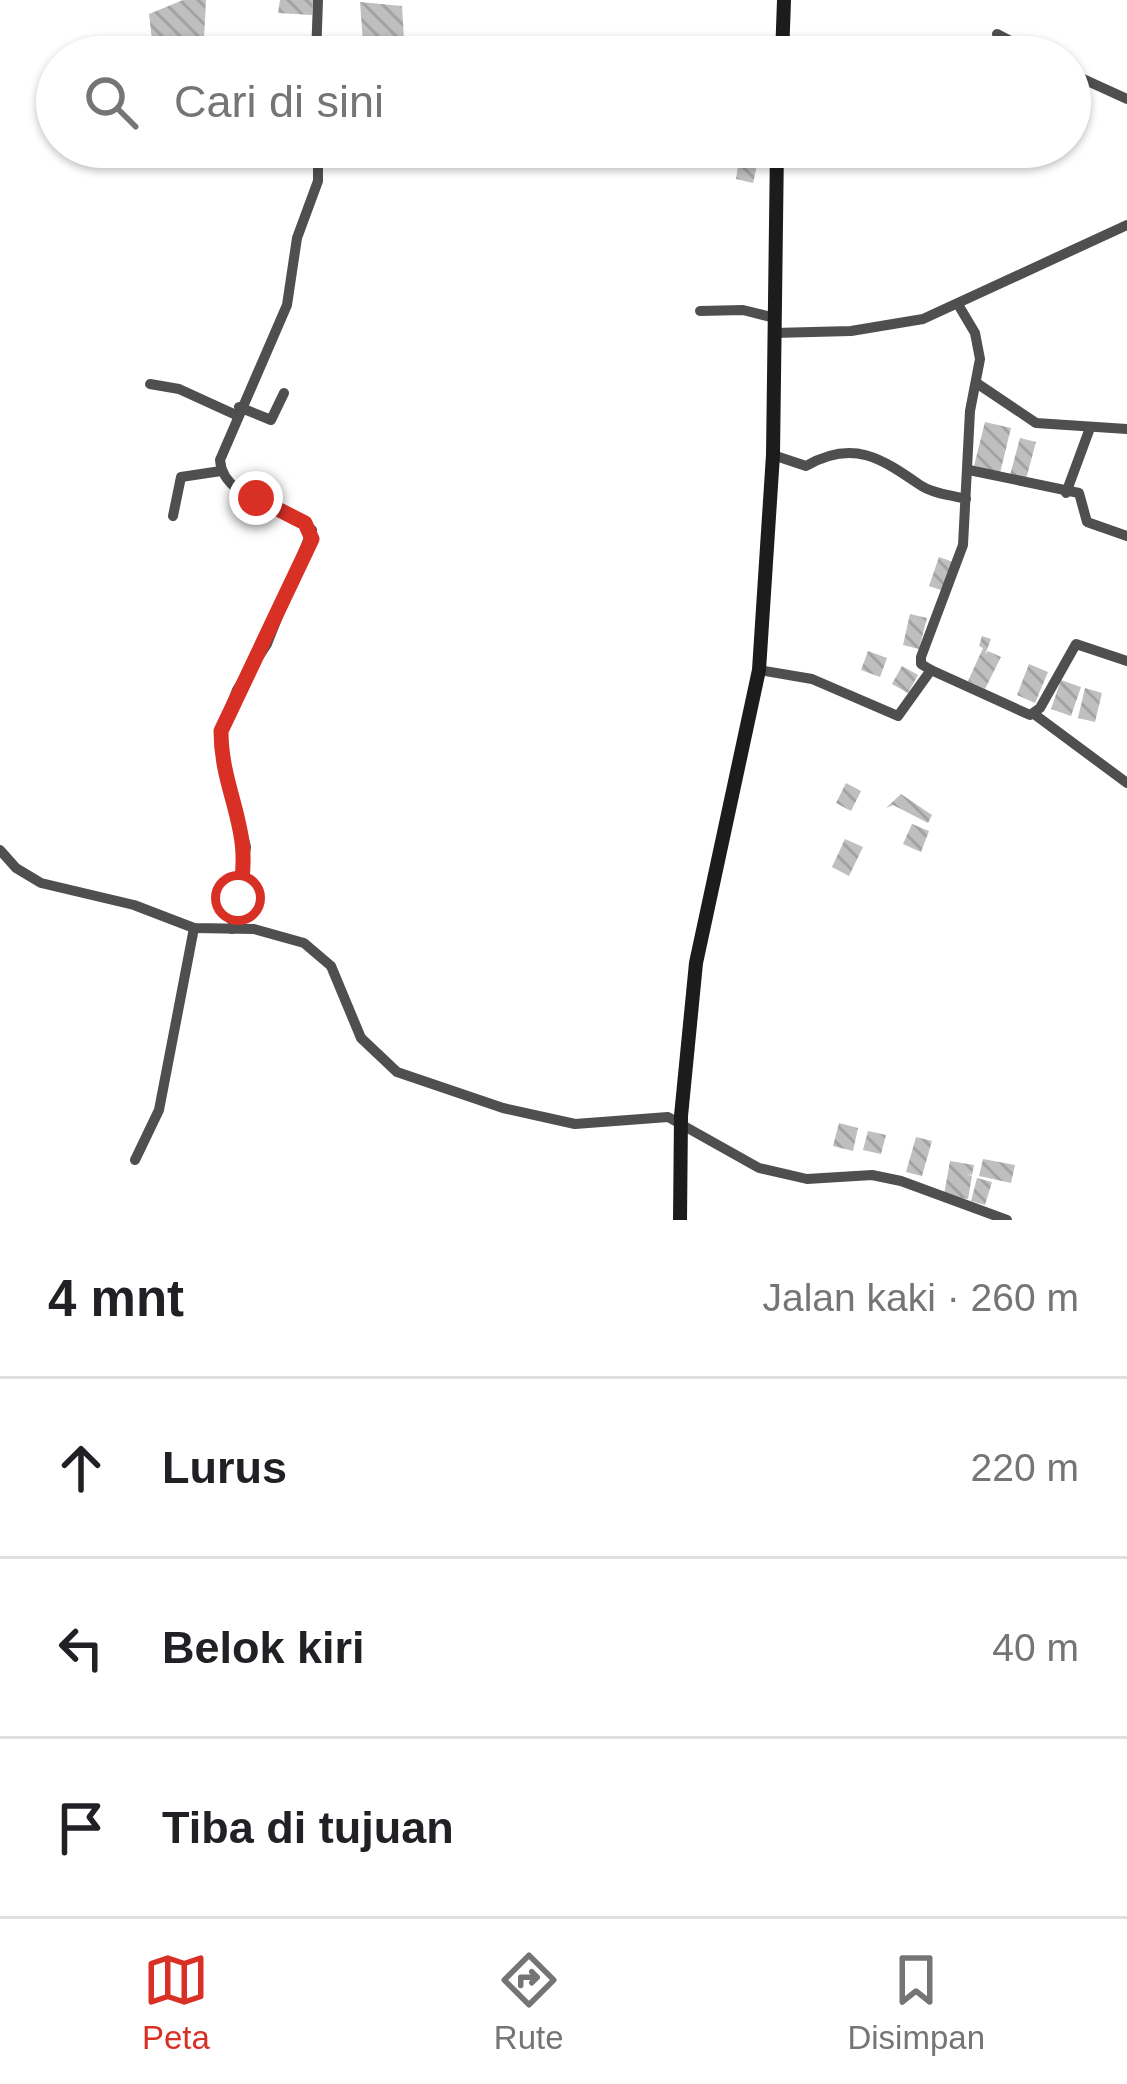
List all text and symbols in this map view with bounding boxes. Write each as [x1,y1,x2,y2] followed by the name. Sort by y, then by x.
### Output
[36,36,1091,168] search box
[78,69,144,135] icon: search
[174,76,384,127] text: Cari di sini
[229,471,283,525] route end
[211,871,265,925] route start
[48,1270,184,1327] text: 4 mnt
[763,1276,1079,1319] text: Jalan kaki · 260 m
[48,1435,114,1501] icon: ahead
[162,1442,287,1493] text: Lurus
[971,1446,1079,1489] text: 220 m
[48,1615,114,1681] icon: left
[162,1622,365,1673] text: Belok kiri
[992,1626,1079,1669] text: 40 m
[48,1795,114,1861] icon: arrive
[162,1802,454,1853] text: Tiba di tujuan
[142,1947,210,2057] tab: Peta
[494,1947,564,2057] tab: Rute
[847,1947,985,2057] tab: Disimpan

